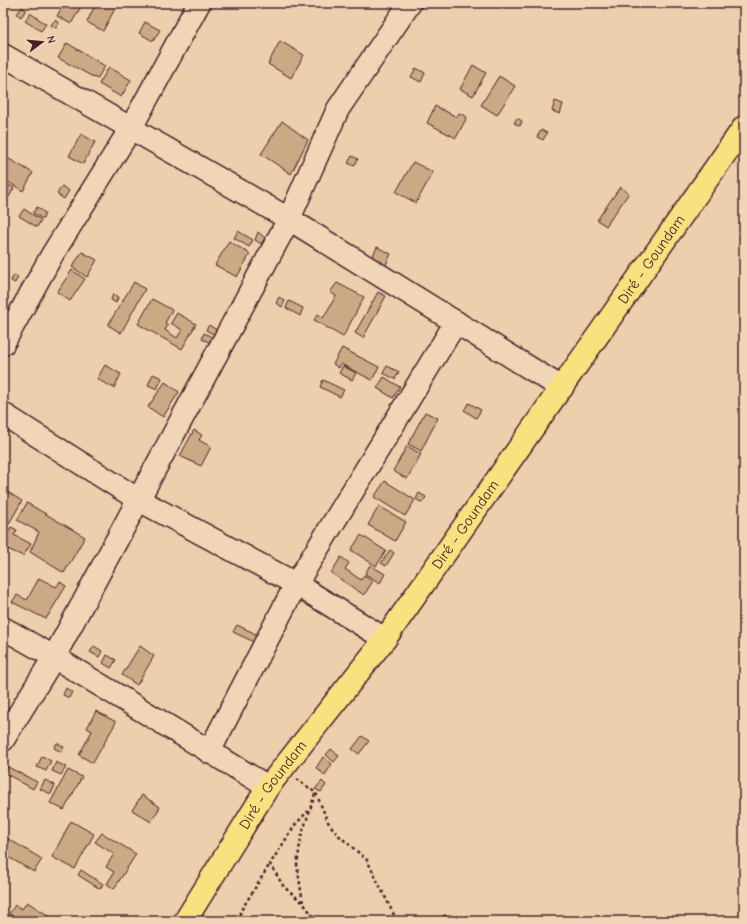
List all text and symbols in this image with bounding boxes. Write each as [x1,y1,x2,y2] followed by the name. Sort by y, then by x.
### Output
[22,22,62,62] north arrow
[44,34,58,45] text: N
[614,211,689,307] street label: Diré - Goundam
[428,477,503,573] street label: Diré - Goundam
[235,737,310,833] street label: Diré - Goundam

